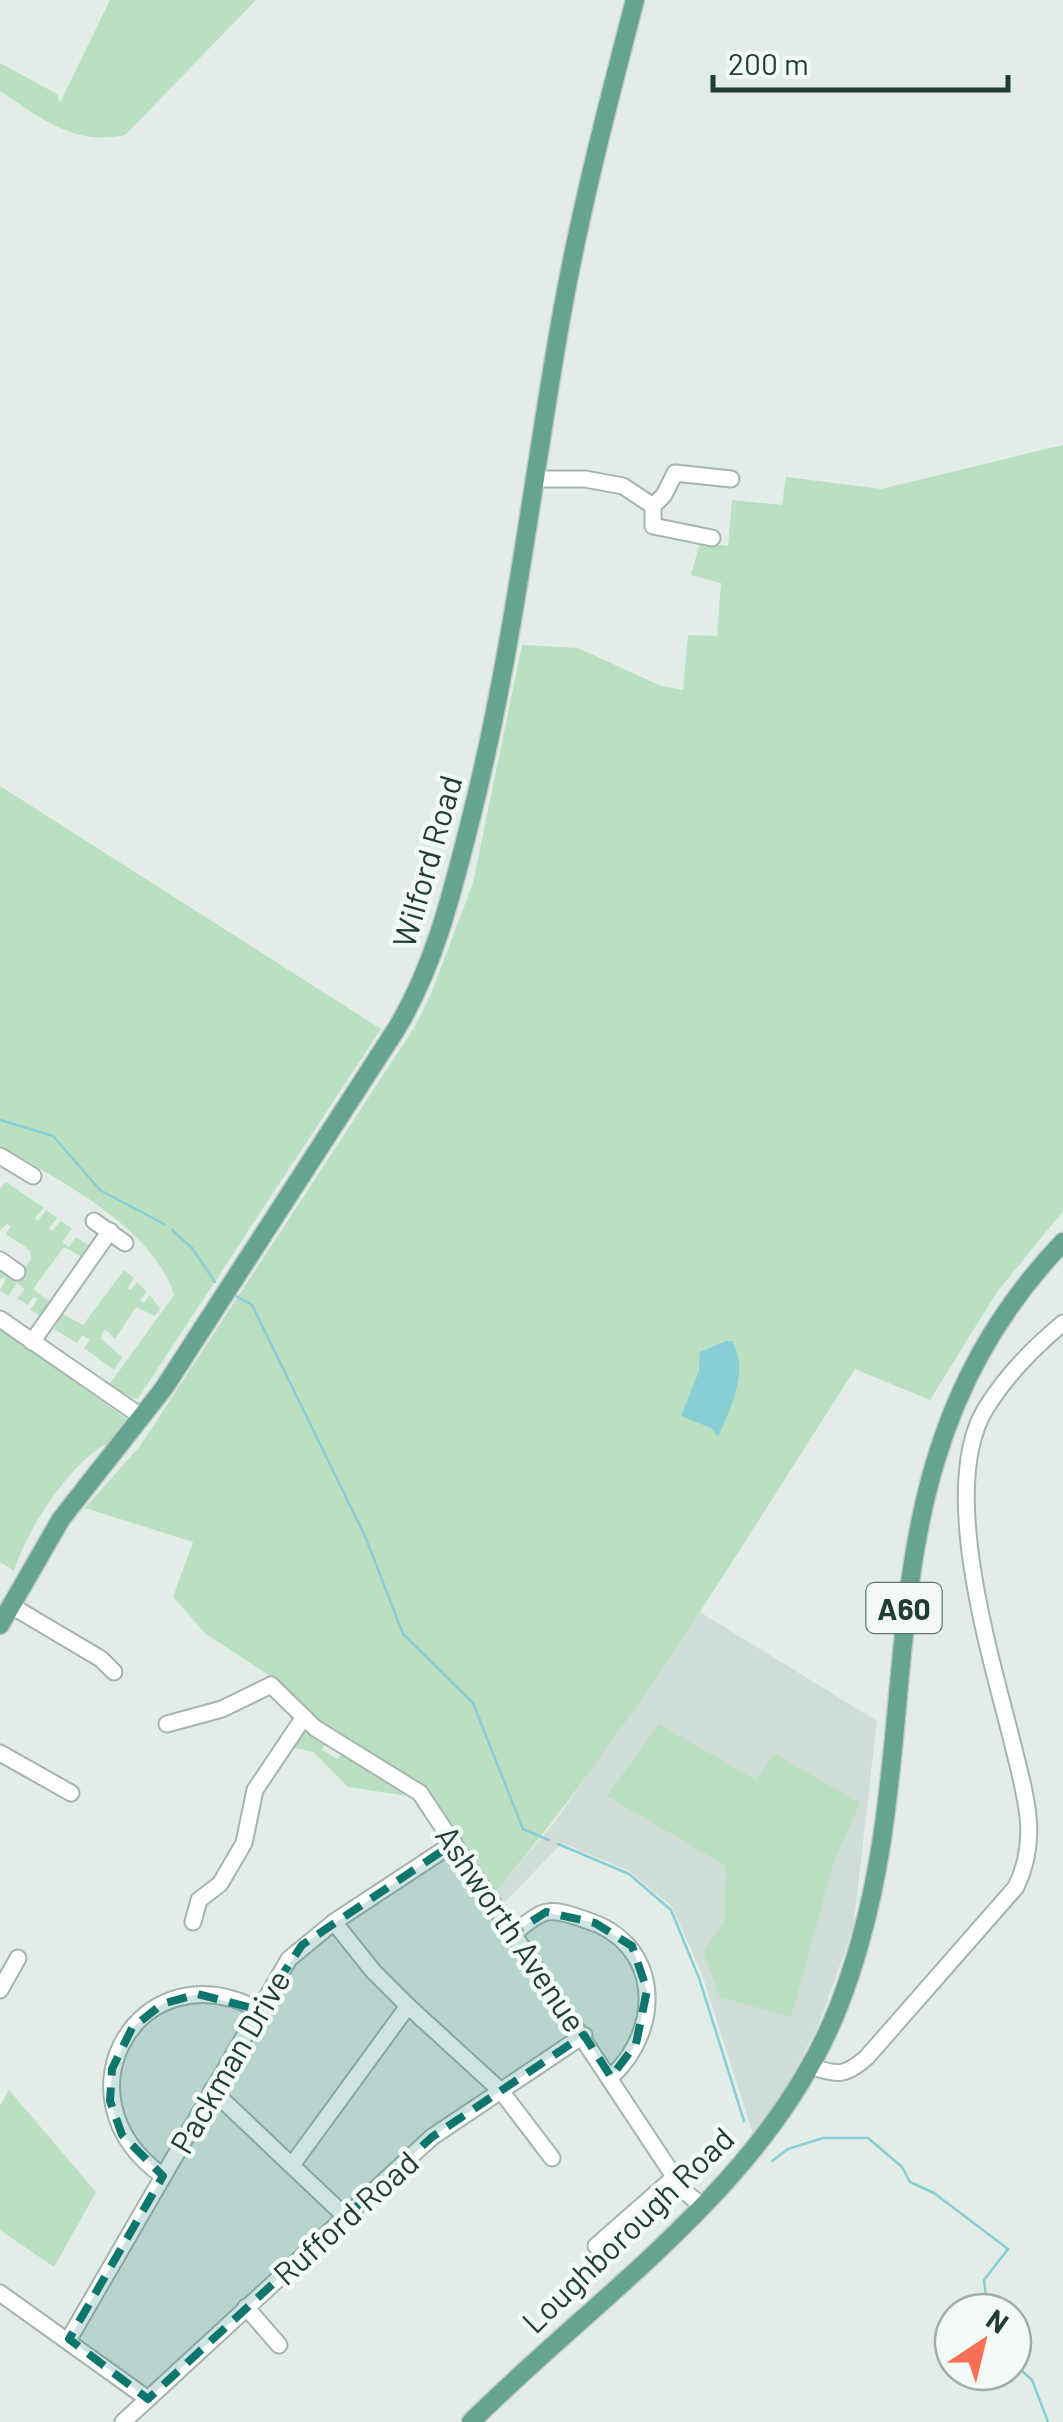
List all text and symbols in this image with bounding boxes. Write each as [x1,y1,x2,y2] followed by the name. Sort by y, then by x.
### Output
[713,30,1008,92] scale bar
[728,45,809,81] text: 200 m
[383,771,469,951] street label: Wilford Road
[866,1583,942,1633] road number: A60
[429,1818,595,2038] street label: Ashworth Avenue
[161,1962,297,2160] street label: Packman Drive
[513,2118,741,2340] street label: Loughborough Road
[265,2142,425,2292] street label: Rufford Road
[933,2292,1033,2392] north arrow
[981,2301,1015,2340] text: N

